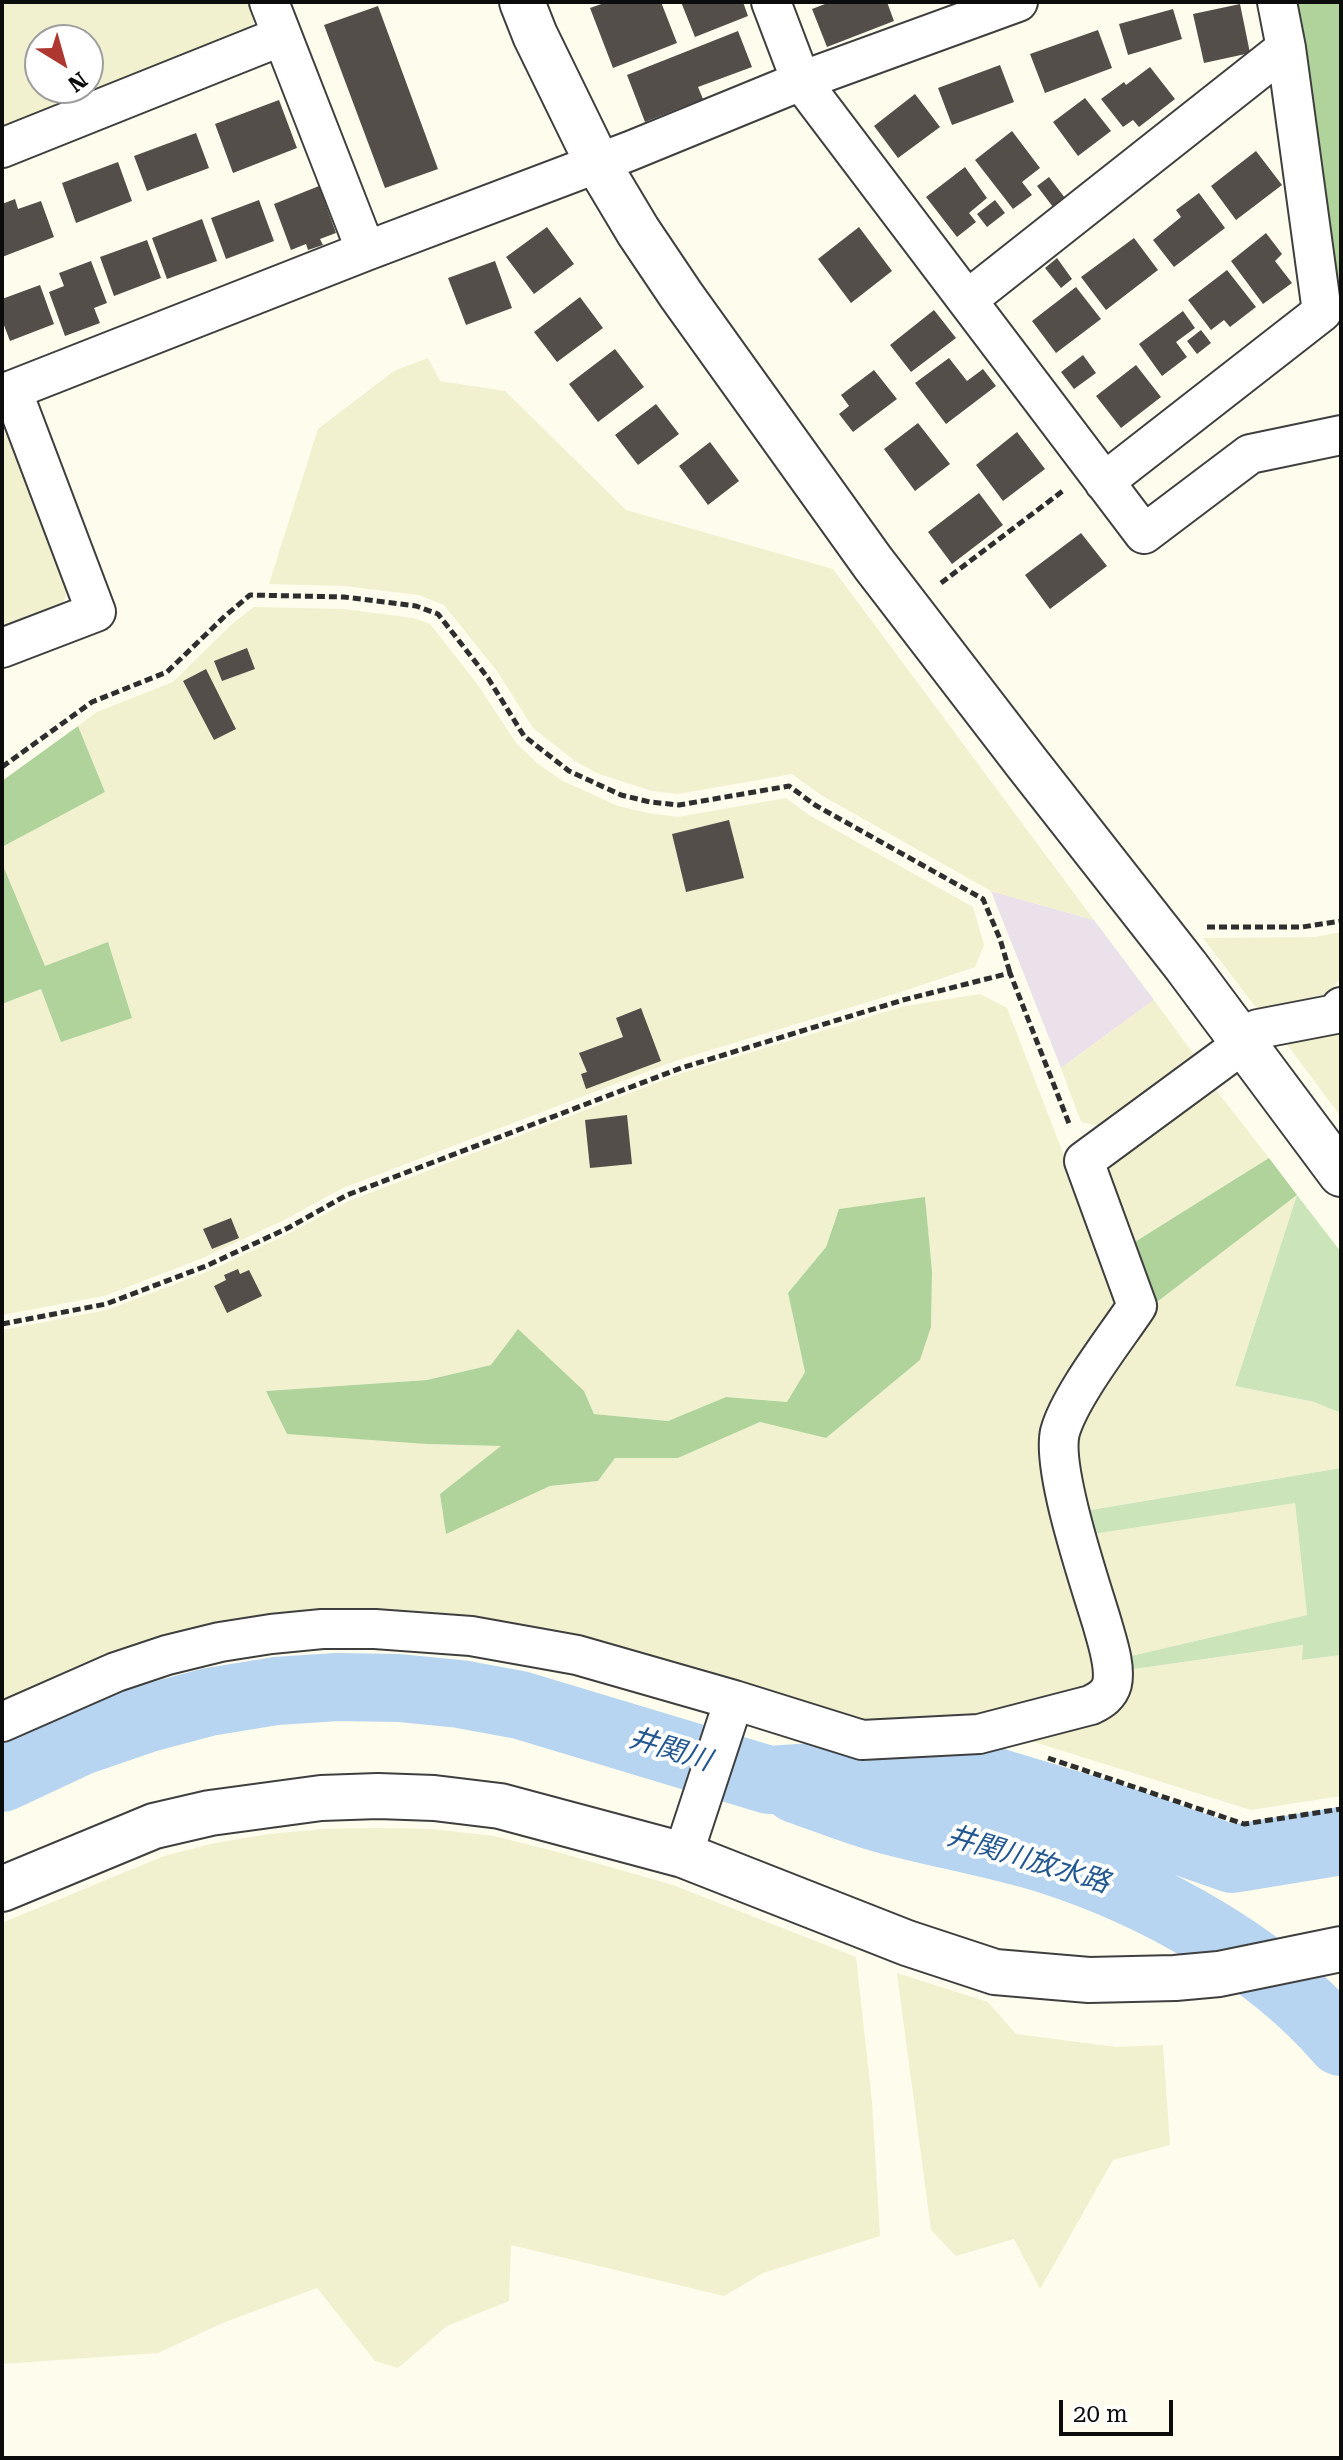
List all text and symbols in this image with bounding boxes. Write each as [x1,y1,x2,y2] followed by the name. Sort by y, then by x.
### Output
[24,24,104,104] north arrow
[63,67,92,97] text: N
[625,1722,715,1778] water label: 井関川
[943,1819,1113,1901] water label: 井関川放水路
[1063,2384,1177,2434] scale bar
[1073,2400,1128,2428] text: 20 m

